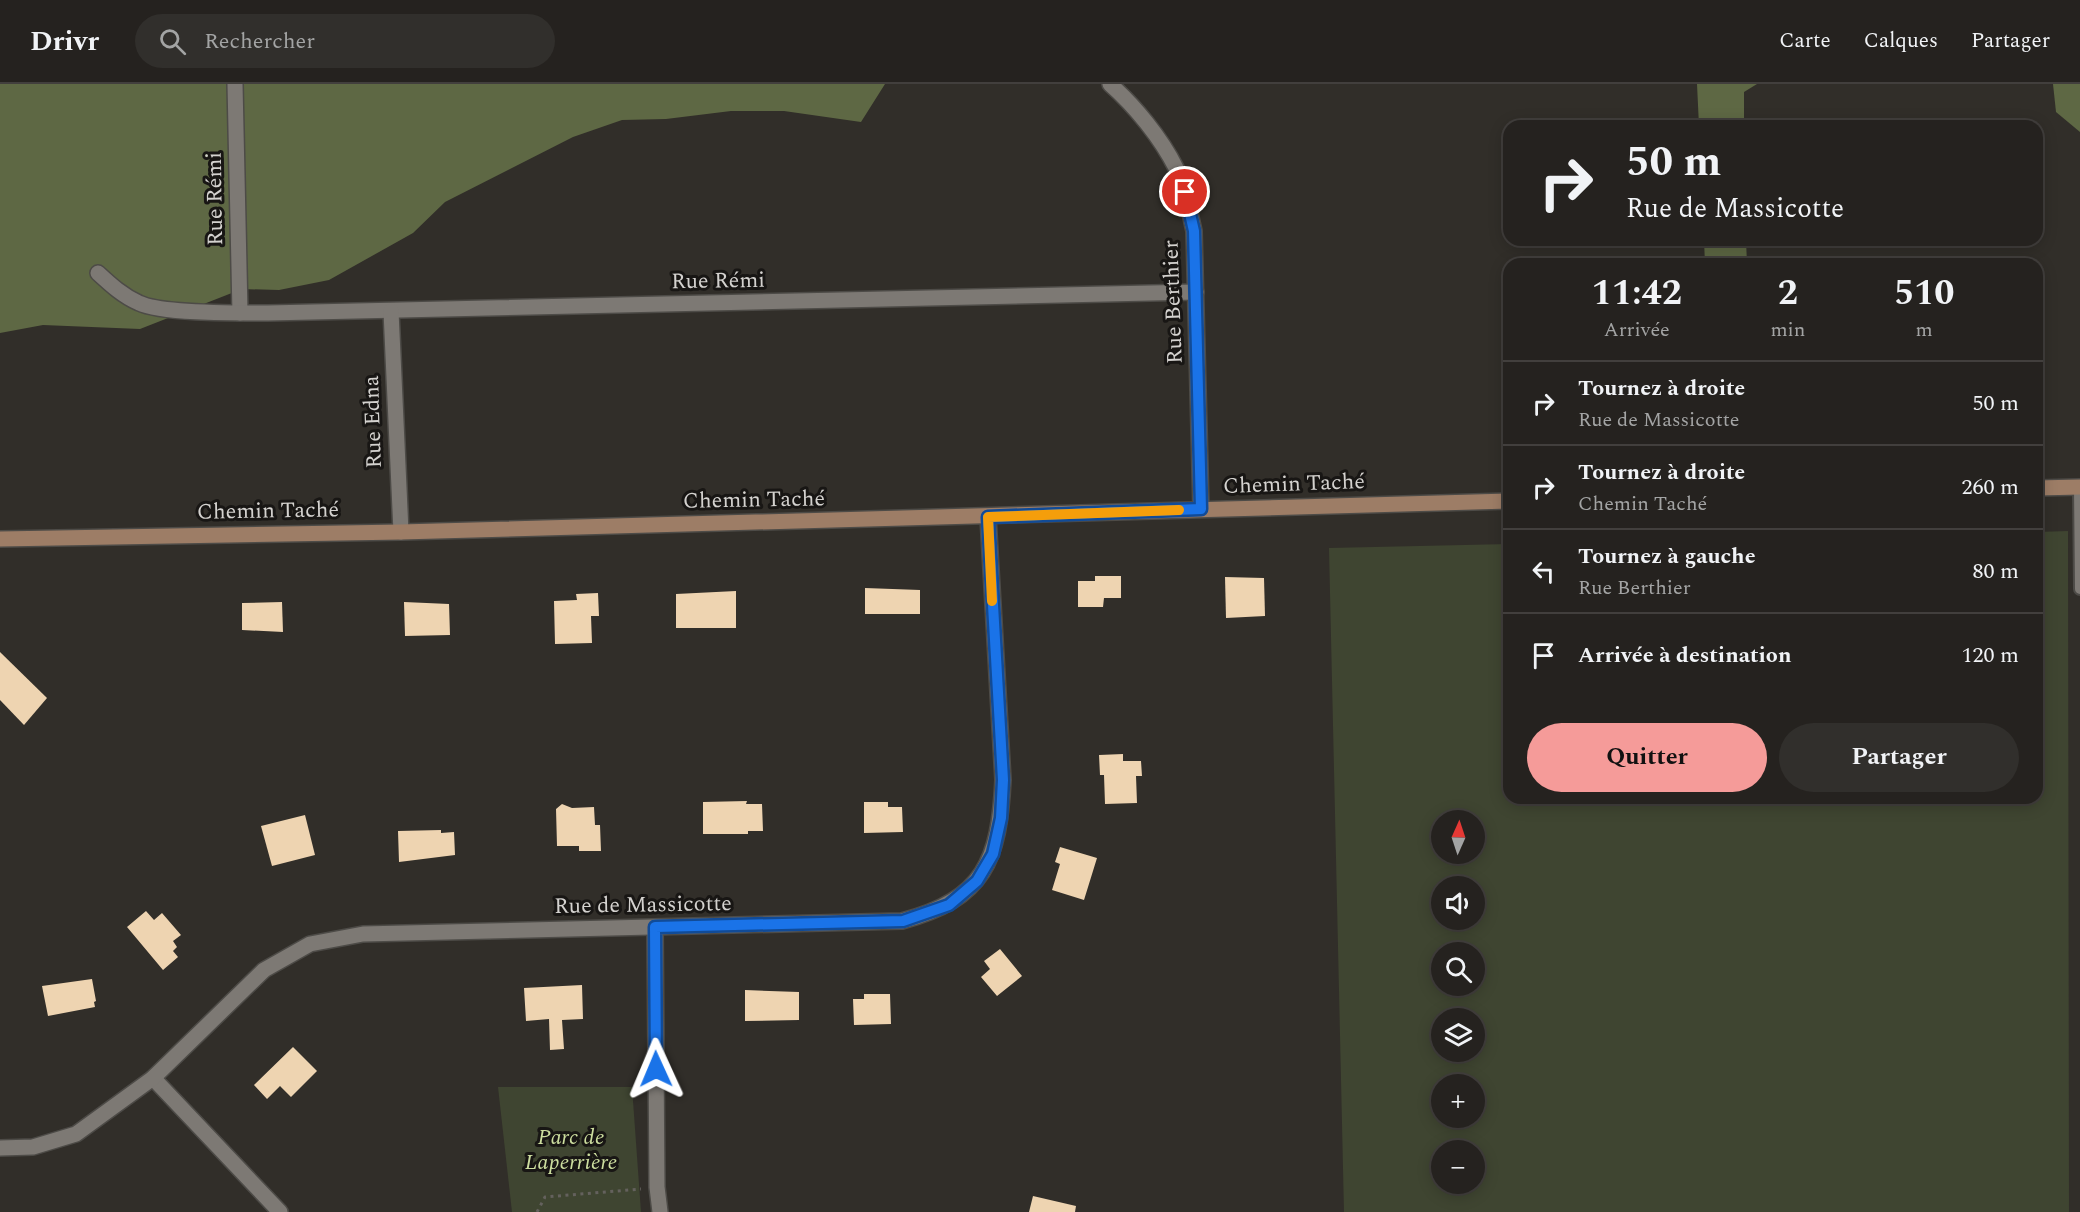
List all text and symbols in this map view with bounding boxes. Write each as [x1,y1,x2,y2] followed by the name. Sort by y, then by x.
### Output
[135,14,555,68] search box
[30,20,99,63] text: Drivr
[156,25,189,58] icon: search
[204,25,315,58] text: Rechercher
[1779,25,1831,57] text: Carte
[1864,25,1938,57] text: Calques
[1971,25,2050,57] text: Partager
[1626,131,1721,194] text: 50 m
[1527,144,1605,222] icon: right
[198,152,232,246] street label: Rue Rémi
[1159,166,1210,217] pin
[1168,175,1201,208] icon: arrive
[1626,188,1844,230] text: Rue de Massicotte
[1154,239,1192,364] street label: Rue Berthier
[671,264,765,298] street label: Rue Rémi
[1591,266,1682,321] text: 11:42
[1778,266,1798,321] text: 2
[1894,266,1954,321] text: 510
[1604,315,1670,345] text: Arrivée
[1770,315,1805,345] text: min
[1916,315,1933,345] text: m
[1578,372,1745,405] text: Tournez à droite
[355,375,391,469] street label: Rue Edna
[1527,387,1560,420] icon: right
[1973,387,2019,420] text: 50 m
[1578,405,1740,435] text: Rue de Massicotte
[1578,456,1745,489] text: Tournez à droite
[1222,465,1366,503] street label: Chemin Taché
[1527,471,1560,504] icon: right
[1962,471,2019,504] text: 260 m
[683,482,825,518] street label: Chemin Taché
[1578,489,1707,519] text: Chemin Taché
[197,493,339,529] street label: Chemin Taché
[1578,540,1756,573] text: Tournez à gauche
[1527,555,1560,588] icon: left
[1973,555,2019,588] text: 80 m
[1578,573,1691,603] text: Rue Berthier
[1527,639,1560,672] icon: arrive
[1578,639,1792,672] text: Arrivée à destination
[1962,639,2019,672] text: 120 m
[1527,723,1767,792] button: Quitter
[1779,723,2019,792] button: Partager
[1431,810,1485,864] north arrow
[1431,810,1485,1194] map controls
[1431,876,1485,930] button: sound
[554,887,732,923] street label: Rue de Massicotte
[1431,942,1485,996] button: search
[1431,1008,1485,1062] button: layers
[624,1037,688,1101] position arrow
[1431,1074,1485,1128] button: +
[525,1121,617,1179] park label: Parc de Laperrière
[1431,1140,1485,1194] button: −

